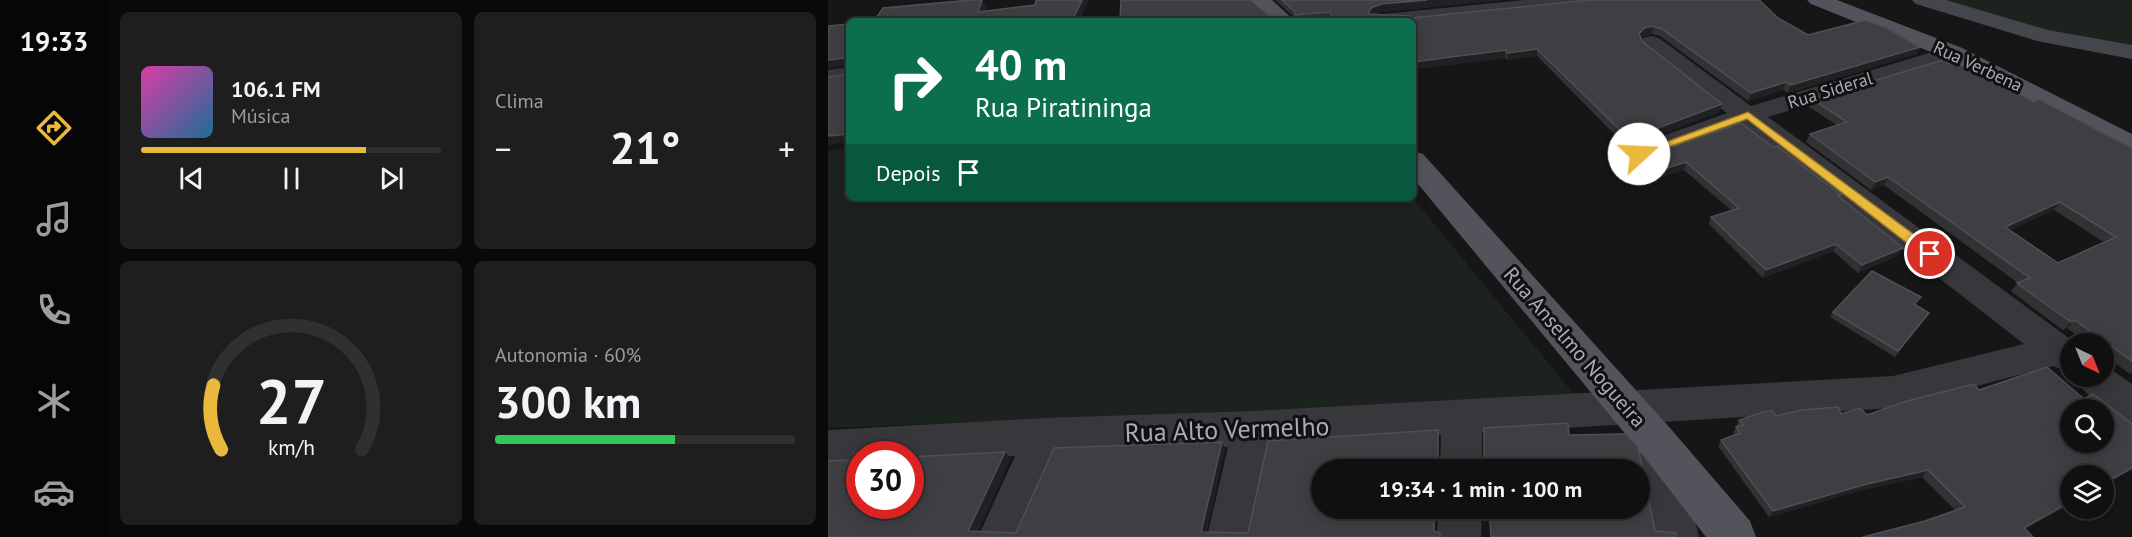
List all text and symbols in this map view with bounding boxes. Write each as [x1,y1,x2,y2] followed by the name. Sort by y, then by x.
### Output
[20,24,88,58] text: 19:33
[1930,35,2026,97] street label: Rua Verbena
[975,37,1067,92] text: 40 m
[876,42,954,120] icon: right
[1785,66,1876,114] street label: Rua Sideral
[231,75,321,103] text: 106.1 FM
[495,88,544,114] text: Clima
[975,90,1152,124] text: Rua Piratininga
[231,103,290,129] text: Música
[33,107,75,149] icon: directions
[610,118,680,176] text: 21°
[1607,122,1671,186] position arrow
[495,127,512,170] text: −
[778,127,795,170] text: +
[952,156,985,189] icon: arrive
[876,159,940,187] text: Depois
[175,162,208,195] icon: previous
[275,162,308,195] icon: pause
[375,162,408,195] icon: next
[33,198,75,240] icon: music
[1904,228,1955,279] pin
[1913,237,1946,270] icon: arrive
[1498,261,1652,433] street label: Rua Anselmo Nogueira
[33,289,75,331] icon: phone
[2060,333,2114,387] north arrow
[2060,333,2114,519] map controls
[495,342,641,368] text: Autonomia · 60%
[256,360,326,441] text: 27
[495,372,641,430] text: 300 km
[33,380,75,422] icon: climate
[2060,399,2114,453] button: search
[1124,409,1330,449] street label: Rua Alto Vermelho
[267,433,314,461] text: km/h
[846,441,924,519] speed limit sign: 30
[2060,465,2114,519] button: layers
[33,471,75,513] icon: car
[1379,475,1582,503] text: 19:34 · 1 min · 100 m

